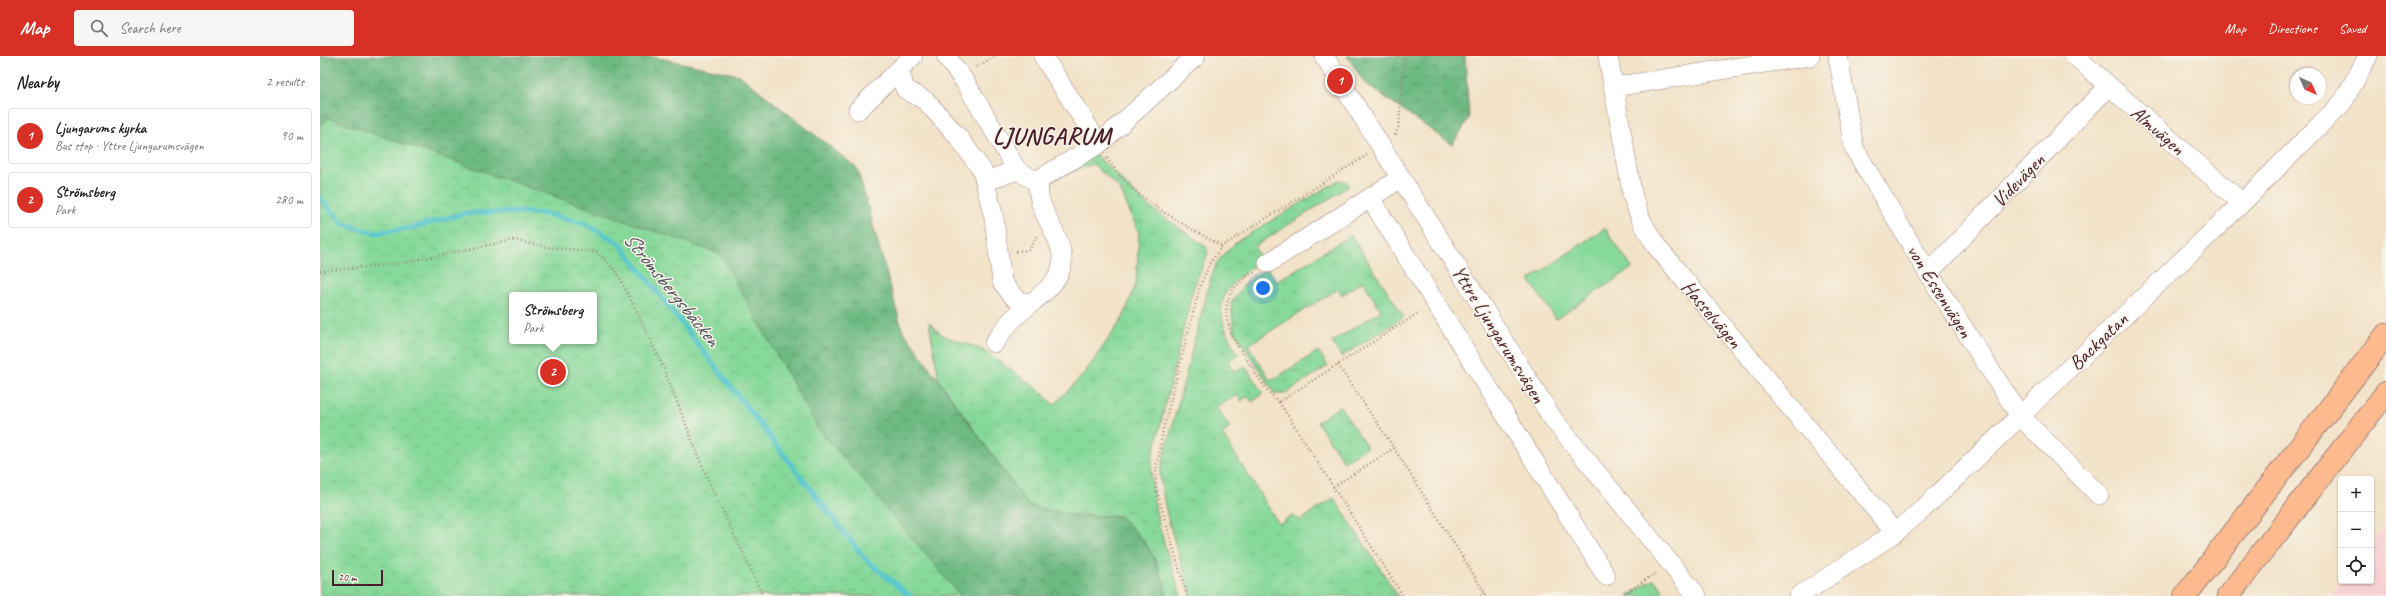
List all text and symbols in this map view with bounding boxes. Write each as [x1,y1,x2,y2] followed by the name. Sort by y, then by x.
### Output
[74,10,354,46] search box
[20,16,50,40] text: Map
[88,17,110,39] icon: search
[120,19,181,38] text: Search here
[2225,20,2246,37] text: Map
[2268,20,2317,37] text: Directions
[2339,20,2366,37] text: Saved
[1327,66,1353,96] pin: 1
[2290,68,2326,104] north arrow
[16,72,59,93] text: Nearby
[266,74,304,90] text: 2 results
[2125,100,2191,161] street label: Almvägen
[55,119,146,138] text: Ljungarums kyrka
[993,121,1114,151] district label: LJUNGARUM
[27,128,33,144] text: 1
[281,128,303,144] text: 90 m
[55,138,204,154] text: Bus stop · Yttre Ljungarumsvägen
[1986,147,2051,213] street label: Videvägen
[55,183,115,202] text: Strömsberg
[27,192,33,208] text: 2
[275,192,303,208] text: 280 m
[55,202,76,218] text: Park
[618,227,728,353] water label: Strömsbergsbäcken
[1901,240,1979,343] street label: von Essenvägen
[1446,261,1552,409] street label: Yttre Ljungarumsvägen
[1676,275,1748,354] street label: Hasselvägen
[1253,278,1273,298] your location
[509,292,597,344] popup
[523,301,583,320] text: Strömsberg
[2064,307,2134,376] street label: Backgatan
[523,320,544,336] text: Park
[540,357,566,387] pin: 2
[2338,476,2374,584] map controls
[2338,476,2374,512] button: +
[2338,512,2374,548] button: −
[2338,548,2374,584] button: locate
[332,568,383,587] scale bar
[338,570,357,584] text: 20 m

